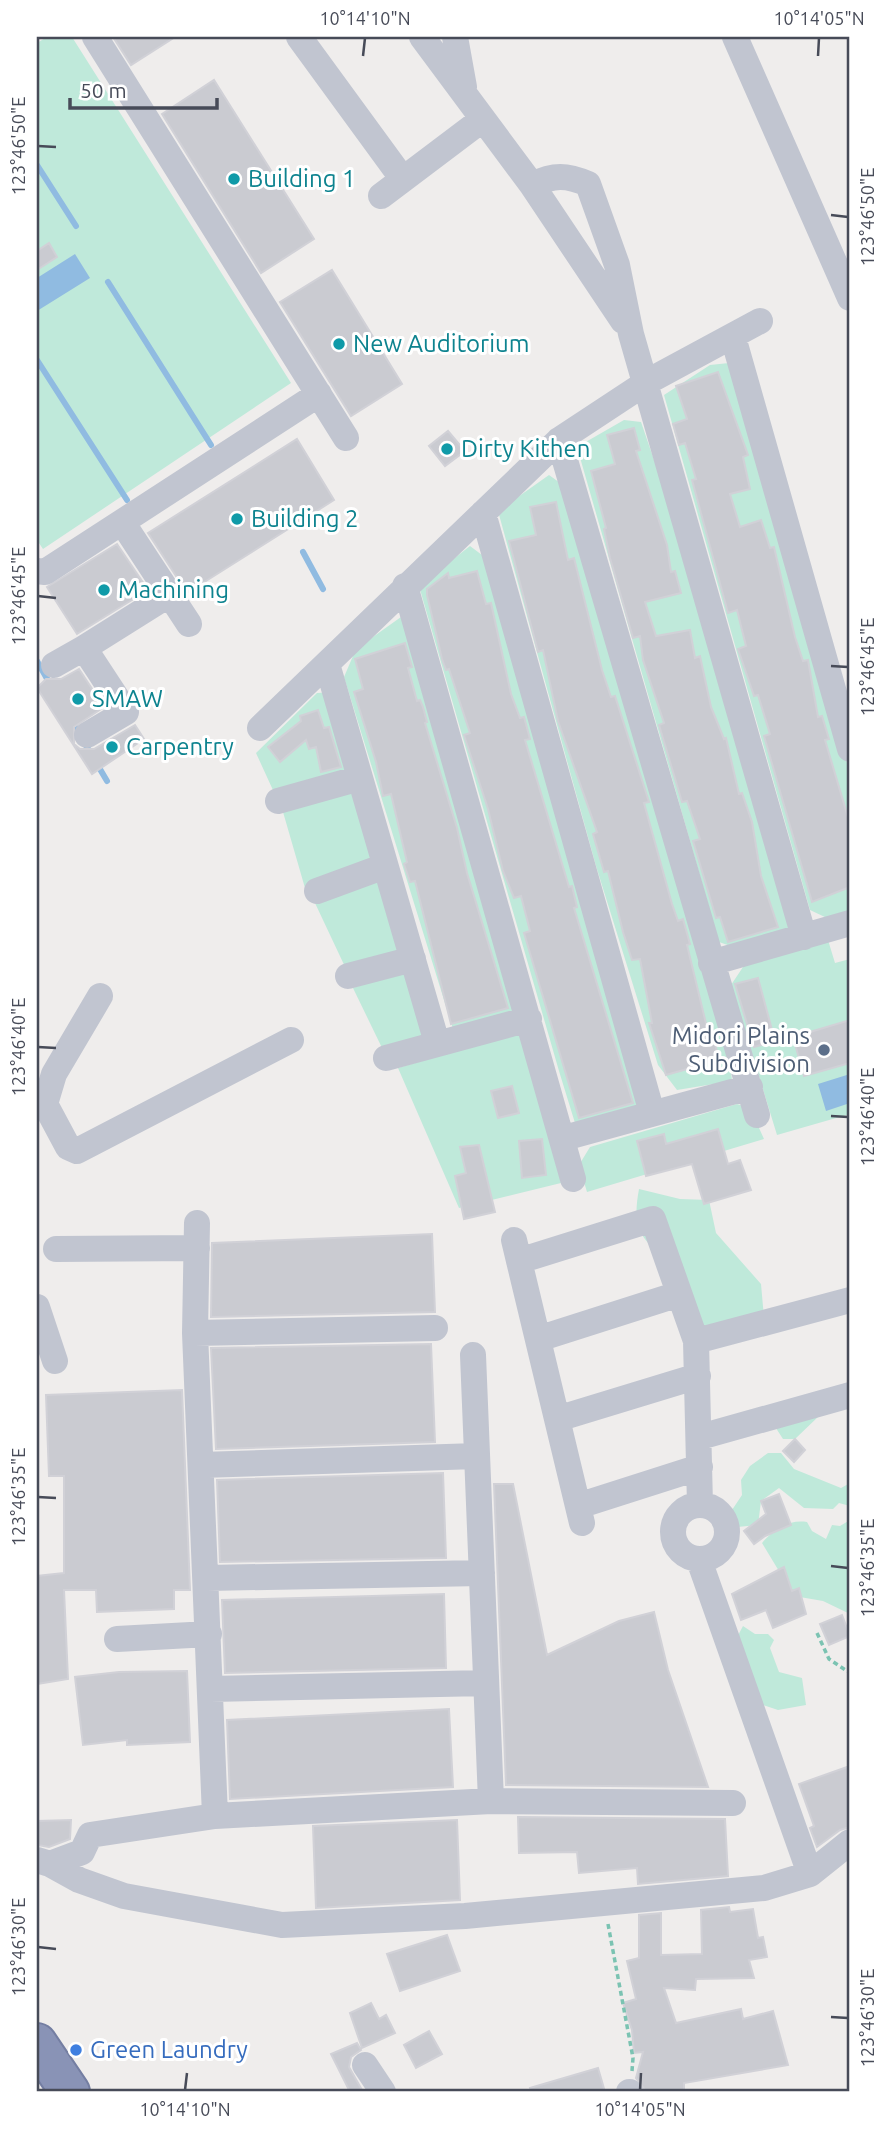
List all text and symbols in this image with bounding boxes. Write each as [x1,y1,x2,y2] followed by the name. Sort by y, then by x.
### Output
[319,8,411,28] text: 10°14'10"N
[773,8,865,28] text: 10°14'05"N
[70,66,217,110] scale bar
[80,78,127,102] text: 50 m
[8,97,28,195] text: 123°46'50"E
[248,165,355,192] place label: Building 1
[857,168,877,266] text: 123°46'50"E
[226,171,242,187] marker: Building 1
[353,330,529,357] place label: New Auditorium
[331,336,347,352] marker: New Auditorium
[461,435,590,462] place label: Dirty Kithen
[439,441,455,457] marker: Dirty Kithen
[251,505,358,532] place label: Building 2
[229,511,245,527] marker: Building 2
[8,547,28,645] text: 123°46'45"E
[118,576,229,603] place label: Machining
[96,582,112,598] marker: Machining
[857,618,877,716] text: 123°46'45"E
[92,685,163,712] place label: SMAW
[70,691,86,707] marker: SMAW
[126,733,234,760] place label: Carpentry
[104,739,120,755] marker: Carpentry
[8,998,28,1096] text: 123°46'40"E
[672,1022,810,1077] place label: Midori Plains Subdivision
[816,1042,832,1058] marker: Midori Plains Subdivision
[857,1068,877,1166] text: 123°46'40"E
[8,1448,28,1546] text: 123°46'35"E
[857,1519,877,1617] text: 123°46'35"E
[8,1898,28,1996] text: 123°46'30"E
[857,1969,877,2067] text: 123°46'30"E
[90,2036,248,2063] place label: Green Laundry
[68,2042,84,2058] marker: Green Laundry
[139,2099,231,2119] text: 10°14'10"N
[594,2099,686,2119] text: 10°14'05"N

